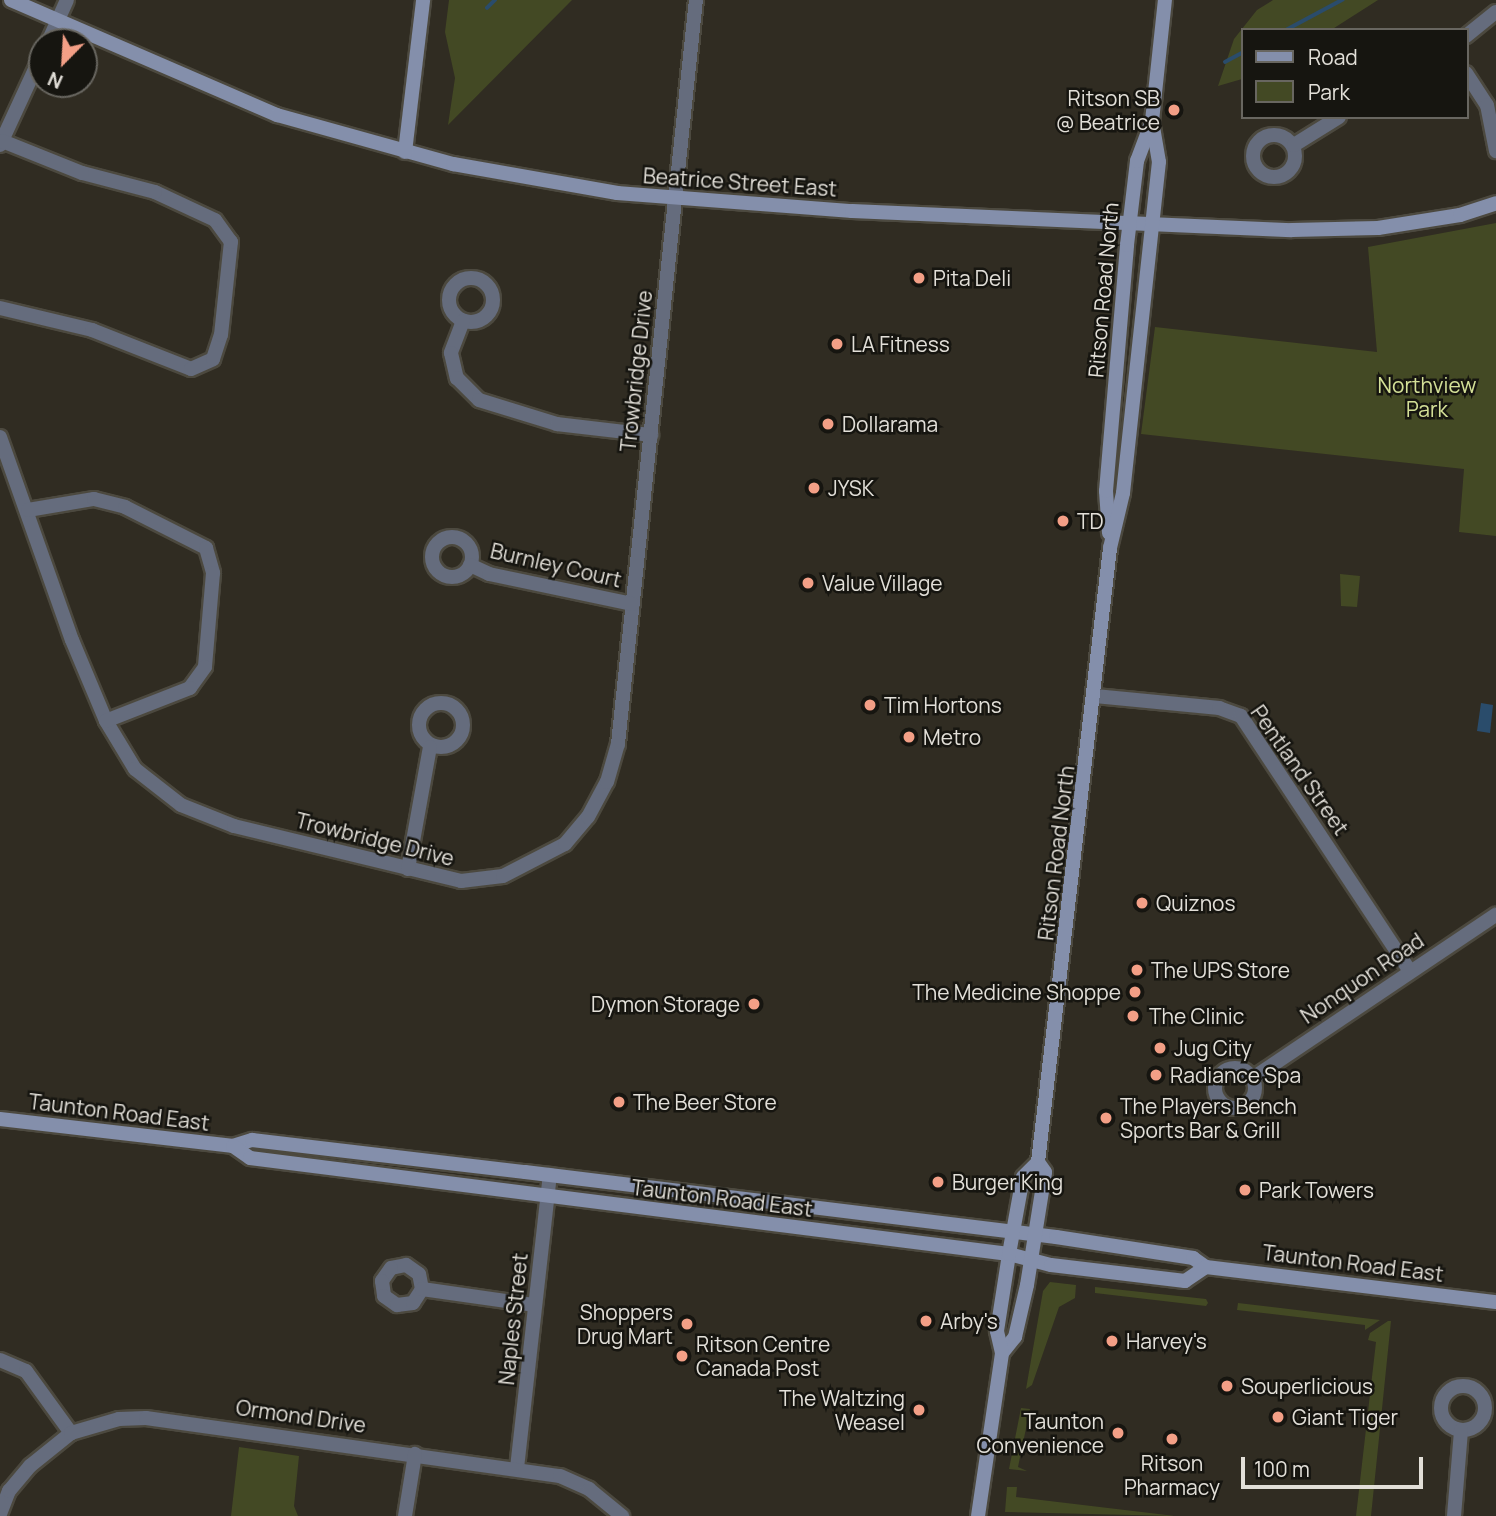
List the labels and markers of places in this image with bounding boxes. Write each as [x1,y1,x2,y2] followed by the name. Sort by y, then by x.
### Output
[1056,85,1160,135] place label: Ritson SB @ Beatrice
[1166,102,1182,118] marker: Ritson SB @ Beatrice
[933,265,1011,291] place label: Pita Deli
[911,270,927,286] marker: Pita Deli
[851,331,950,357] place label: LA Fitness
[829,336,845,352] marker: LA Fitness
[842,411,938,437] place label: Dollarama
[820,416,836,432] marker: Dollarama
[828,475,874,501] place label: JYSK
[806,480,822,496] marker: JYSK
[1077,508,1104,534] place label: TD
[1055,513,1071,529] marker: TD
[822,570,943,596] place label: Value Village
[800,575,816,591] marker: Value Village
[884,692,1002,718] place label: Tim Hortons
[862,697,878,713] marker: Tim Hortons
[923,724,981,750] place label: Metro
[901,729,917,745] marker: Metro
[1156,890,1235,916] place label: Quiznos
[1134,895,1150,911] marker: Quiznos
[1151,957,1290,983] place label: The UPS Store
[1129,962,1145,978] marker: The UPS Store
[912,979,1121,1005] place label: The Medicine Shoppe
[1127,984,1143,1000] marker: The Medicine Shoppe
[591,991,740,1017] place label: Dymon Storage
[746,996,762,1012] marker: Dymon Storage
[1149,1003,1244,1029] place label: The Clinic
[1123,1006,1143,1026] marker: The Clinic
[1174,1035,1252,1061] place label: Jug City
[1152,1040,1168,1056] marker: Jug City
[1170,1062,1301,1088] place label: Radiance Spa
[1148,1067,1164,1083] marker: Radiance Spa
[633,1089,777,1115] place label: The Beer Store
[1120,1093,1297,1143] place label: The Players Bench Sports Bar & Grill
[611,1094,627,1110] marker: The Beer Store
[1098,1110,1114,1126] marker: The Players Bench Sports Bar & Grill
[952,1169,1063,1195] place label: Burger King
[930,1174,946,1190] marker: Burger King
[1259,1177,1374,1203] place label: Park Towers
[1237,1182,1253,1198] marker: Park Towers
[577,1299,673,1349] place label: Shoppers Drug Mart
[940,1308,998,1334] place label: Arby's
[918,1313,934,1329] marker: Arby's
[679,1316,695,1332] marker: Shoppers Drug Mart
[1126,1328,1207,1354] place label: Harvey's
[696,1331,830,1381] place label: Ritson Centre Canada Post
[1104,1333,1120,1349] marker: Harvey's
[674,1348,690,1364] marker: Ritson Centre Canada Post
[1241,1373,1373,1399] place label: Souperlicious
[1219,1378,1235,1394] marker: Souperlicious
[779,1385,905,1435] place label: The Waltzing Weasel
[911,1402,927,1418] marker: The Waltzing Weasel
[1292,1404,1398,1430] place label: Giant Tiger
[977,1408,1104,1458] place label: Taunton Convenience
[1270,1409,1286,1425] marker: Giant Tiger
[1110,1425,1126,1441] marker: Taunton Convenience
[1164,1431,1180,1447] marker: Ritson Pharmacy
[1124,1450,1220,1500] place label: Ritson Pharmacy

